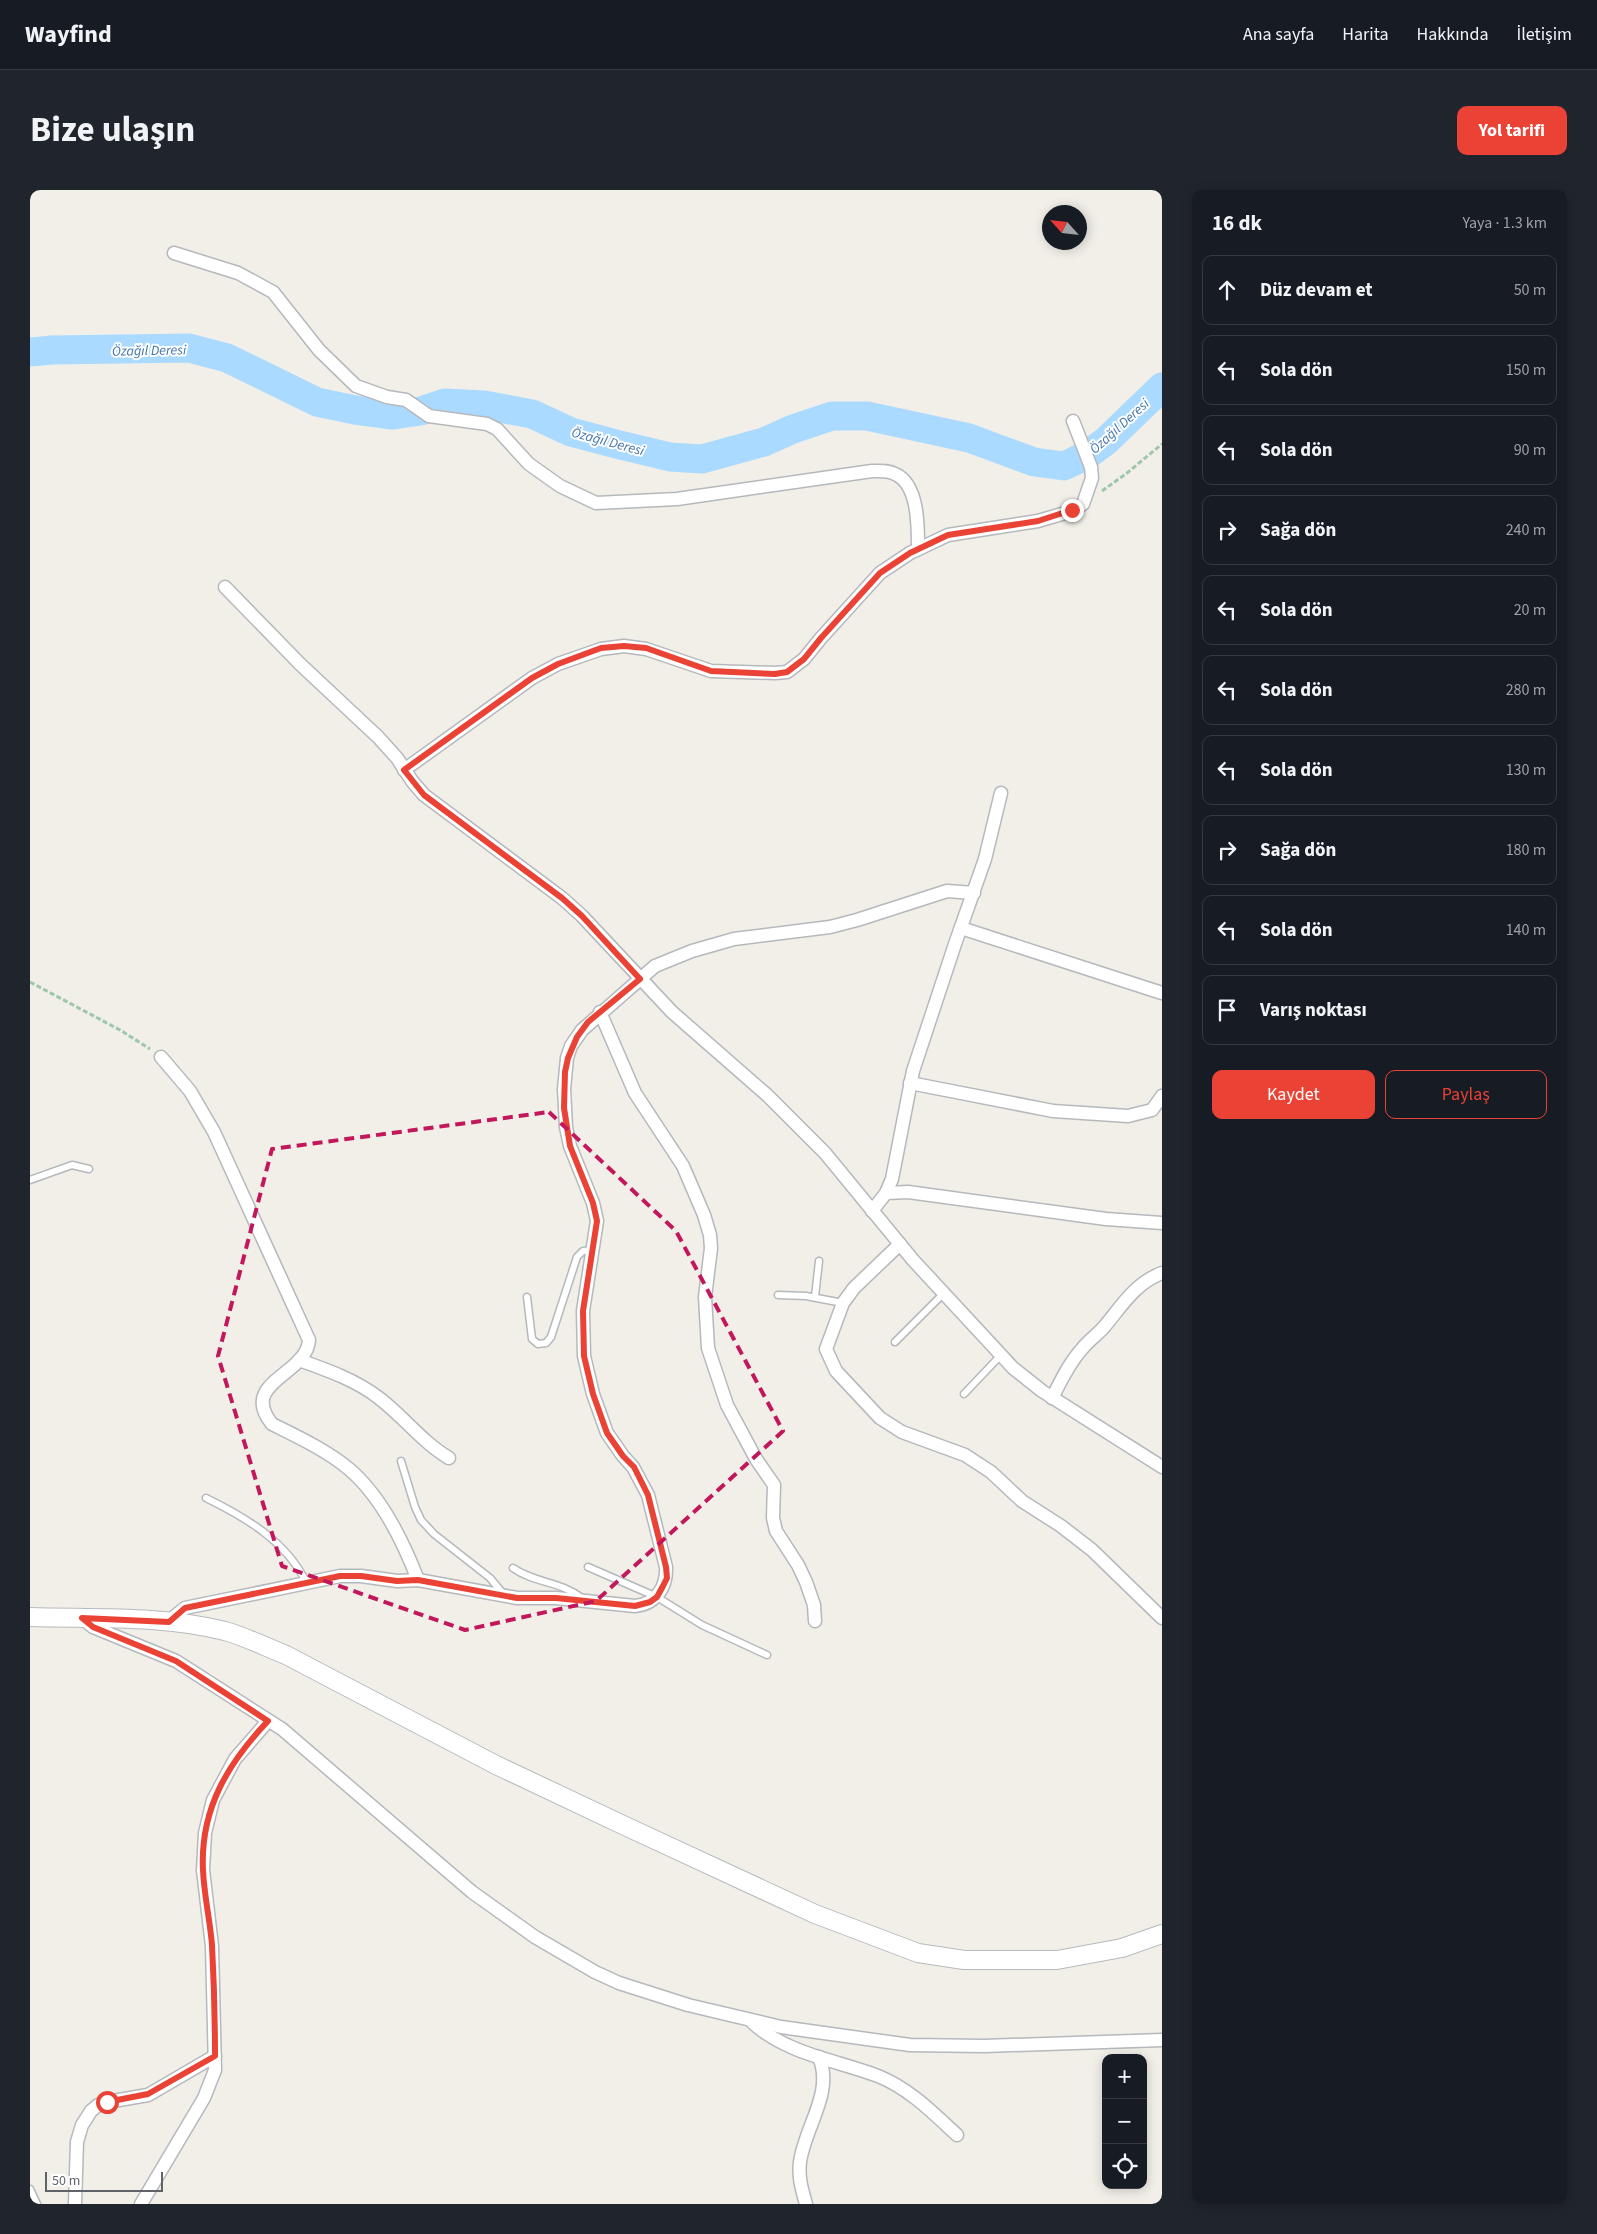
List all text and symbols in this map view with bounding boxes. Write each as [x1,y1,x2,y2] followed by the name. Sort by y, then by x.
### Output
[25,17,112,52] text: Wayfind
[1243,22,1314,47] text: Ana sayfa
[1342,22,1389,47] text: Harita
[1417,22,1489,47] text: Hakkında
[1517,22,1572,47] text: İletişim
[30,105,195,155] text: Bize ulaşın
[1457,106,1567,155] button: Yol tarifi
[1042,205,1087,250] north arrow
[1212,208,1262,238] text: 16 dk
[1463,212,1547,234] text: Yaya · 1.3 km
[1213,276,1241,304] icon: ahead
[1260,277,1373,304] text: Düz devam et
[1514,279,1546,301] text: 50 m
[112,340,187,362] water label: Özağıl Deresi
[1213,356,1241,384] icon: left
[1260,357,1333,384] text: Sola dön
[1506,359,1546,381] text: 150 m
[1085,394,1154,459] water label: Özağıl Deresi
[569,423,647,461] water label: Özağıl Deresi
[1213,436,1241,464] icon: left
[1260,437,1333,464] text: Sola dön
[1514,439,1546,461] text: 90 m
[1061,499,1084,522] route end
[1213,516,1241,544] icon: right
[1260,517,1336,544] text: Sağa dön
[1506,519,1546,541] text: 240 m
[1213,596,1241,624] icon: left
[1260,597,1333,624] text: Sola dön
[1514,599,1546,621] text: 20 m
[1213,676,1241,704] icon: left
[1260,677,1333,704] text: Sola dön
[1506,679,1546,701] text: 280 m
[1213,756,1241,784] icon: left
[1260,757,1333,784] text: Sola dön
[1506,759,1546,781] text: 130 m
[1213,836,1241,864] icon: right
[1260,837,1336,864] text: Sağa dön
[1506,839,1546,861] text: 180 m
[1213,916,1241,944] icon: left
[1260,917,1333,944] text: Sola dön
[1506,919,1546,941] text: 140 m
[1213,996,1241,1024] icon: arrive
[1260,997,1367,1024] text: Varış noktası
[1212,1070,1375,1119] button: Kaydet
[1385,1070,1547,1119] button: Paylaş
[1102,2054,1147,2189] map controls
[1102,2054,1147,2099] button: +
[96,2091,119,2114] route start
[1102,2099,1147,2144] button: −
[1102,2144,1147,2189] button: locate
[45,2169,162,2192] scale bar
[52,2171,80,2191] text: 50 m

